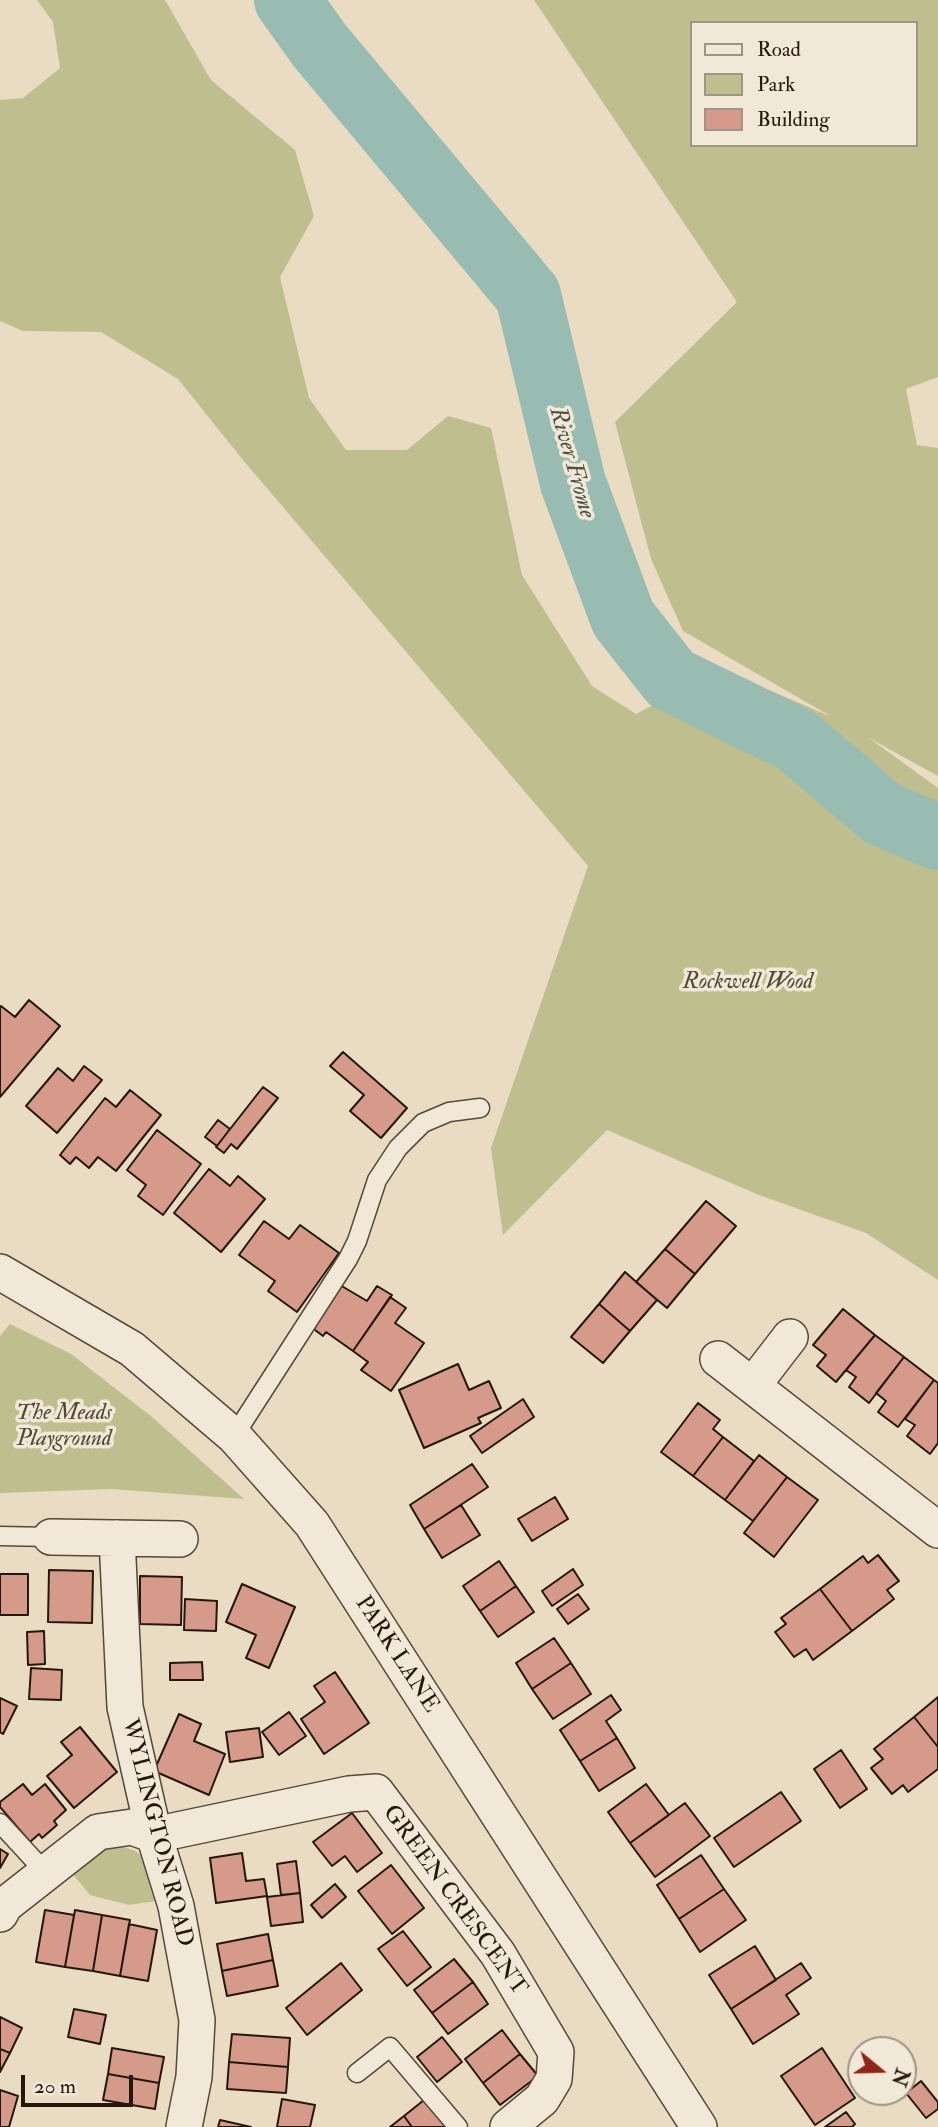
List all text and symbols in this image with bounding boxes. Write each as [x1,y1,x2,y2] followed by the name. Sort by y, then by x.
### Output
[690,21,917,147] legend
[757,36,801,63] text: Road
[757,71,795,98] text: Park
[757,106,830,133] text: Building
[541,404,601,522] water label: River Frome
[683,969,813,997] park label: Rockwell Wood
[16,1400,112,1454] park label: The Meads Playground
[348,1591,444,1719] street label: PARK LANE
[114,1716,198,1950] street label: WYLINGTON ROAD
[376,1801,532,2001] street label: GREEN CRESCENT
[847,2036,917,2106] north arrow
[24,2060,136,2104] scale bar
[886,2065,914,2089] text: N
[34,2073,76,2100] text: 20 m

